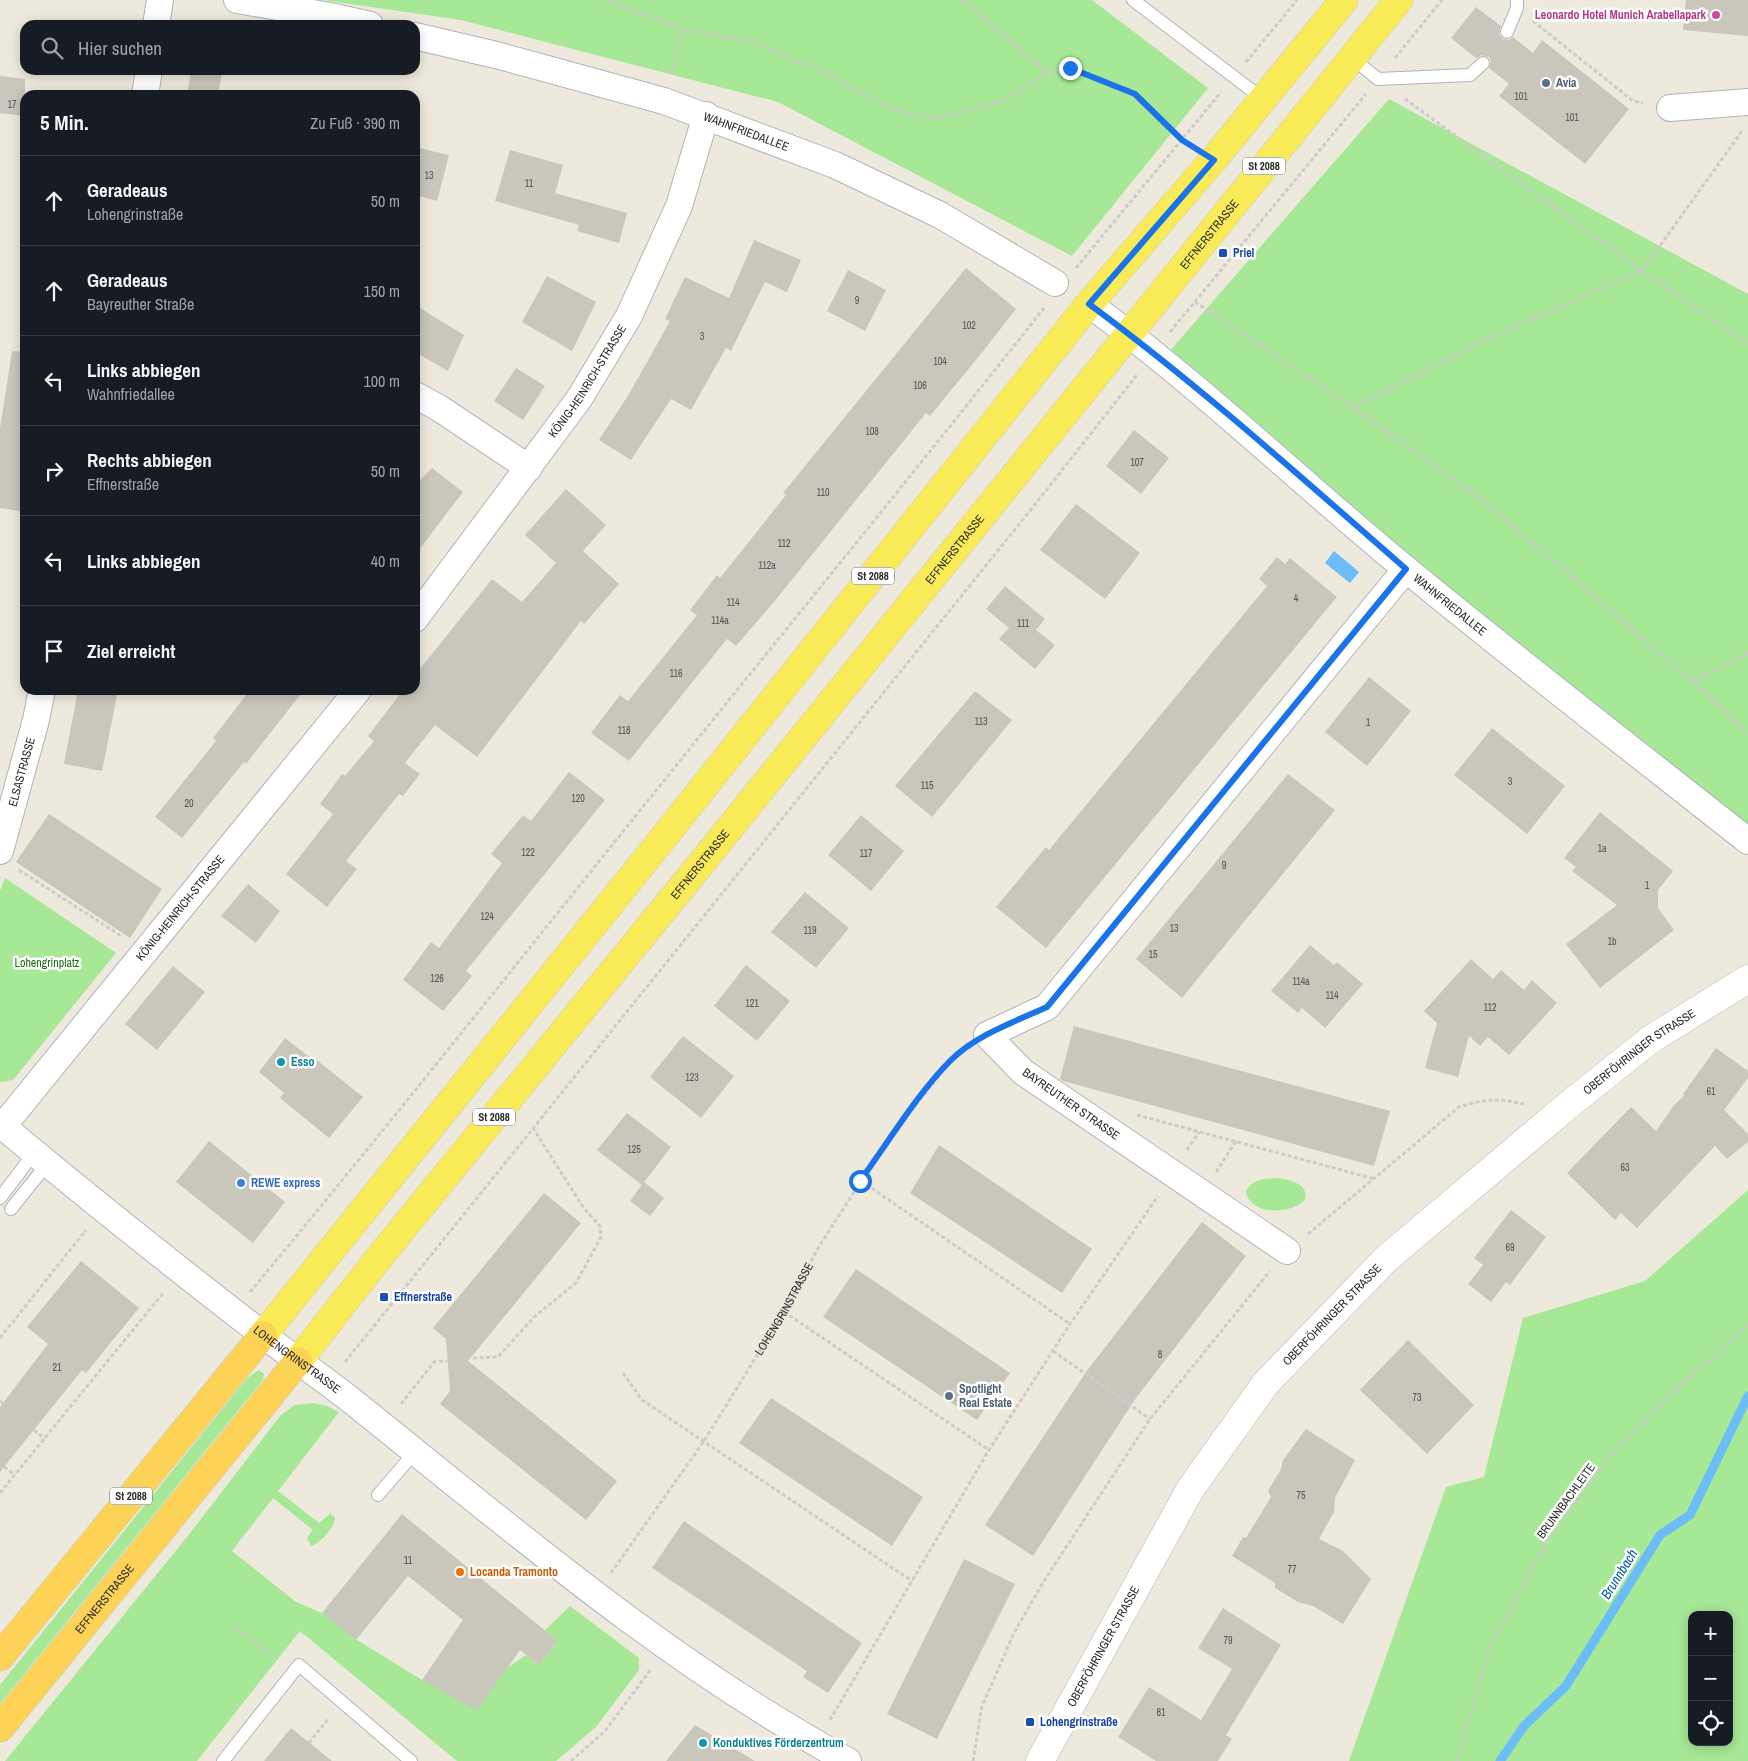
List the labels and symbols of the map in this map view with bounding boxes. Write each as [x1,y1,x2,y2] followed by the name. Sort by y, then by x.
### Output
[1535,7,1707,23] place label: Leonardo Hotel Munich Arabellapark
[1710,9,1722,21] marker: Leonardo Hotel Munich Arabellapark
[1059,57,1082,80] route end
[1556,75,1577,91] place label: Avia
[1540,77,1552,89] marker: Avia
[1514,90,1528,103] house number: 101
[7,98,17,111] house number: 17
[701,108,791,155] street label: WAHNFRIEDALLEE
[1565,111,1579,124] house number: 101
[1243,158,1285,175] road number: St 2088
[424,169,434,182] house number: 13
[525,177,534,190] house number: 11
[1176,196,1242,273] street label: EFFNERSTRASSE
[1233,245,1255,261] place label: Priel
[1217,247,1229,259] marker: Priel
[855,294,860,307] house number: 9
[962,319,976,332] house number: 102
[545,322,630,441] street label: KÖNIG-HEINRICH-STRASSE
[700,330,705,343] house number: 3
[933,355,947,368] house number: 104
[913,379,927,392] house number: 106
[865,425,879,438] house number: 108
[1130,456,1144,469] house number: 107
[816,486,830,499] house number: 110
[922,511,988,588] street label: EFFNERSTRASSE
[777,537,791,550] house number: 112
[758,559,776,572] house number: 112a
[852,568,894,584] road number: St 2088
[1410,570,1490,639] street label: WAHNFRIEDALLEE
[1294,592,1299,605] house number: 4
[726,596,740,609] house number: 114
[711,614,729,627] house number: 114a
[1017,617,1030,630] house number: 111
[669,667,683,680] house number: 116
[974,715,988,728] house number: 113
[1366,716,1371,729] house number: 1
[617,724,631,737] house number: 118
[5,735,39,808] street label: ELSASTRASSE
[1508,775,1513,788] house number: 3
[920,779,934,792] house number: 115
[571,792,585,805] house number: 120
[184,797,194,810] house number: 20
[667,826,733,903] street label: EFFNERSTRASSE
[1597,842,1607,855] house number: 1a
[521,846,535,859] house number: 122
[859,847,873,860] house number: 117
[133,852,228,964] street label: KÖNIG-HEINRICH-STRASSE
[1222,859,1227,872] house number: 9
[1645,879,1650,892] house number: 1
[480,910,494,923] house number: 124
[1169,922,1179,935] house number: 13
[803,924,817,937] house number: 119
[1607,935,1617,948] house number: 1b
[1148,948,1158,961] house number: 15
[14,955,80,971] park label: Lohengrinplatz
[430,972,444,985] house number: 126
[1292,975,1310,988] house number: 114a
[1325,989,1339,1002] house number: 114
[745,997,759,1010] house number: 121
[1483,1001,1497,1014] house number: 112
[1580,1005,1698,1098] street label: OBERFÖHRINGER STRASSE
[291,1054,315,1070] place label: Esso
[275,1056,287,1068] marker: Esso
[1019,1064,1123,1144] street label: BAYREUTHER STRASSE
[685,1071,699,1084] house number: 123
[1706,1085,1716,1098] house number: 61
[473,1108,515,1126] road number: St 2088
[627,1143,641,1156] house number: 125
[1620,1161,1630,1174] house number: 63
[849,1170,872,1193] route start
[251,1175,321,1191] place label: REWE express
[235,1177,247,1189] marker: REWE express
[1505,1241,1515,1254] house number: 69
[751,1260,817,1358] street label: LOHENGRINSTRASSE
[1279,1260,1385,1369] street label: OBERFÖHRINGER STRASSE
[394,1289,452,1305] place label: Effnerstraße
[378,1291,390,1303] marker: Effnerstraße
[250,1322,344,1397] street label: LOHENGRINSTRASSE
[1158,1348,1163,1361] house number: 8
[52,1361,62,1374] house number: 21
[959,1381,1013,1411] place label: Spotlight Real Estate
[943,1390,955,1402] marker: Spotlight Real Estate
[1412,1391,1422,1404] house number: 73
[1533,1460,1599,1542] street label: BRUNNBACHLEITE
[110,1488,152,1504] road number: St 2088
[1296,1489,1306,1502] house number: 75
[1597,1546,1641,1602] water label: Brunnbach
[404,1554,413,1567] house number: 11
[72,1561,138,1637] street label: EFFNERSTRASSE
[1287,1563,1297,1576] house number: 77
[470,1564,558,1580] place label: Locanda Tramonto
[454,1566,466,1578] marker: Locanda Tramonto
[1064,1583,1143,1710] street label: OBERFÖHRINGER STRASSE
[1223,1634,1233,1647] house number: 79
[1156,1706,1166,1719] house number: 81
[1040,1714,1118,1730] place label: Lohengrinstraße
[1024,1716,1036,1728] marker: Lohengrinstraße
[713,1735,844,1751] place label: Konduktives Förderzentrum
[697,1737,709,1749] marker: Konduktives Förderzentrum

